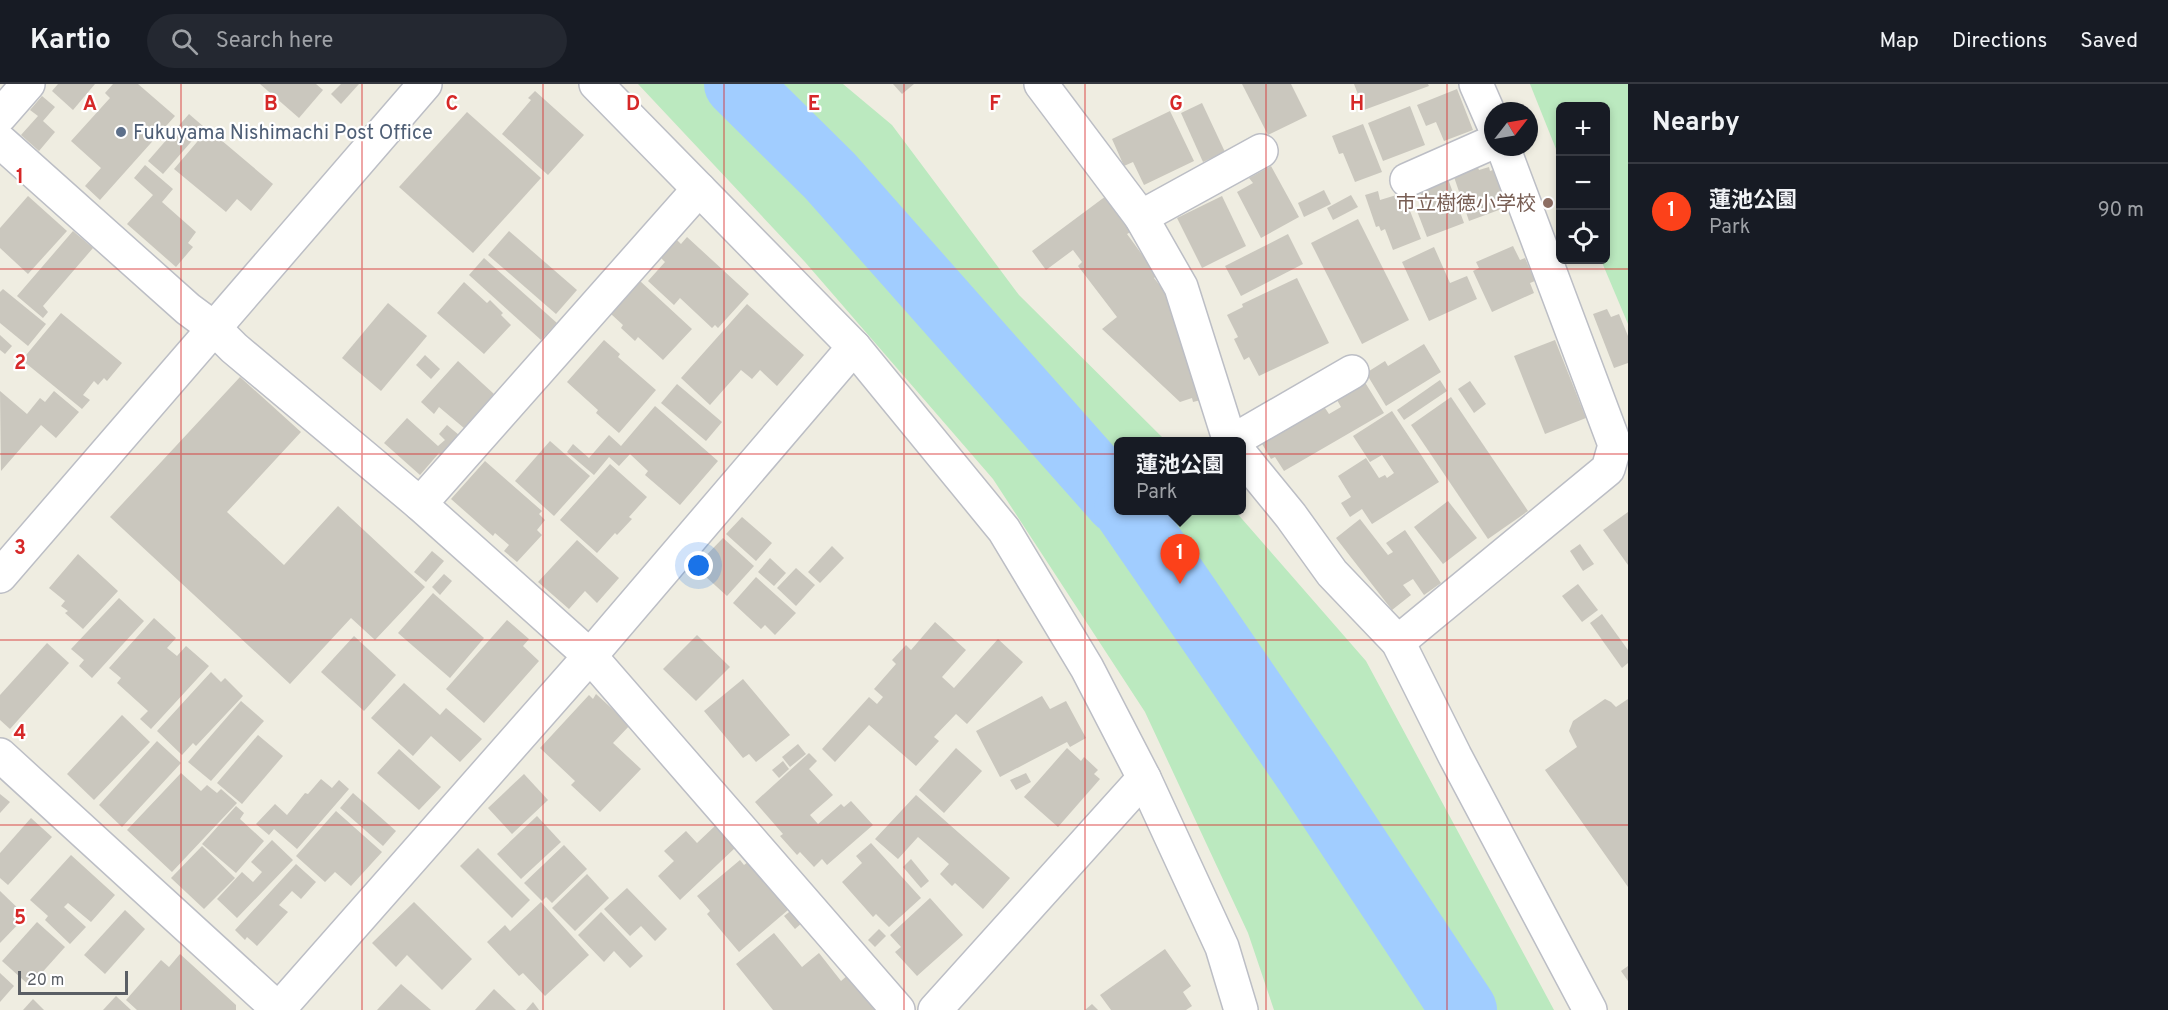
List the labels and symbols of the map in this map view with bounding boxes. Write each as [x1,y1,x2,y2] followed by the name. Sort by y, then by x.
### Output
[83,92,97,118] text: A
[264,92,278,118] text: B
[446,92,458,118] text: C
[626,92,640,118] text: D
[808,92,820,118] text: E
[989,92,1001,118] text: F
[1169,92,1183,118] text: G
[1350,92,1364,118] text: H
[1484,102,1538,156] north arrow
[133,121,433,147] place label: Fukuyama Nishimachi Post Office
[114,125,128,139] marker: Fukuyama Nishimachi Post Office
[16,165,24,191] text: 1
[1396,192,1536,218] place label: 市立樹徳小学校
[1541,196,1555,210] marker: 市立樹徳小学校
[14,351,26,377] text: 2
[1160,534,1200,584] pin: 1
[14,536,26,562] text: 3
[684,551,713,580] your location
[14,721,26,747] text: 4
[14,906,26,932] text: 5
[18,968,128,996] scale bar

